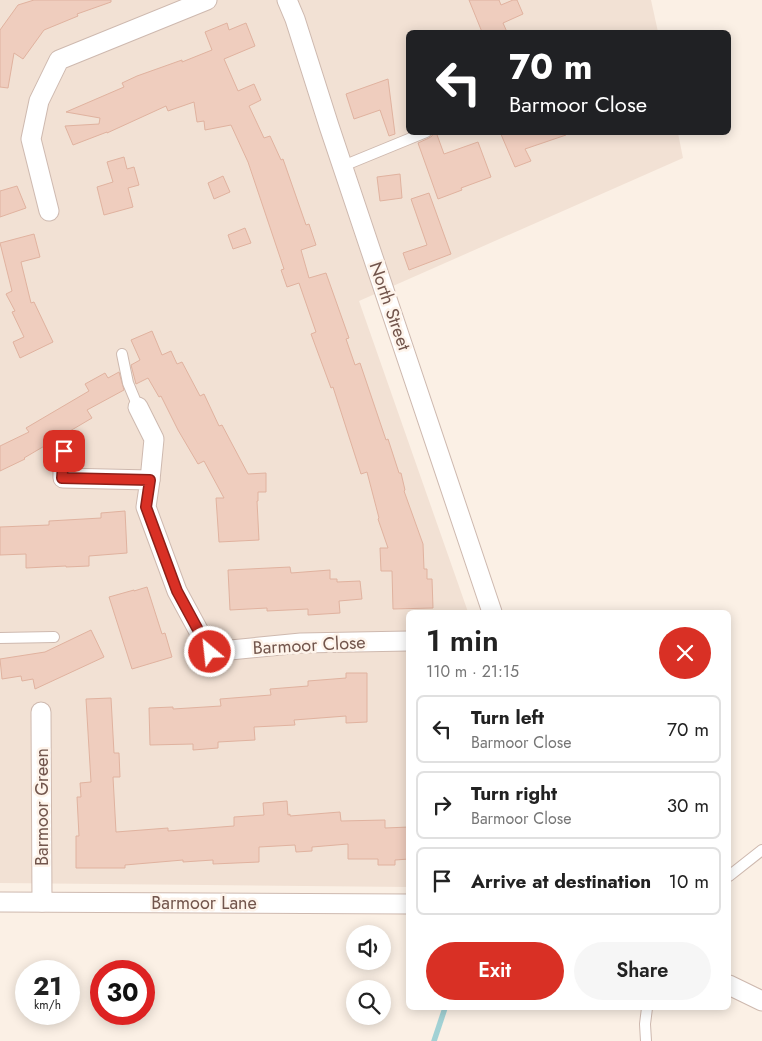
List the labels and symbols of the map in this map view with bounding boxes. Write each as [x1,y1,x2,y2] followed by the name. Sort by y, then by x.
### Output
[363,258,417,354] street label: North Street
[43,430,85,472] pin
[183,625,235,677] position arrow
[252,629,366,661] street label: Barmoor Close
[29,748,55,866] street label: Barmoor Green
[151,890,257,916] street label: Barmoor Lane
[90,960,155,1025] speed limit sign: 30

